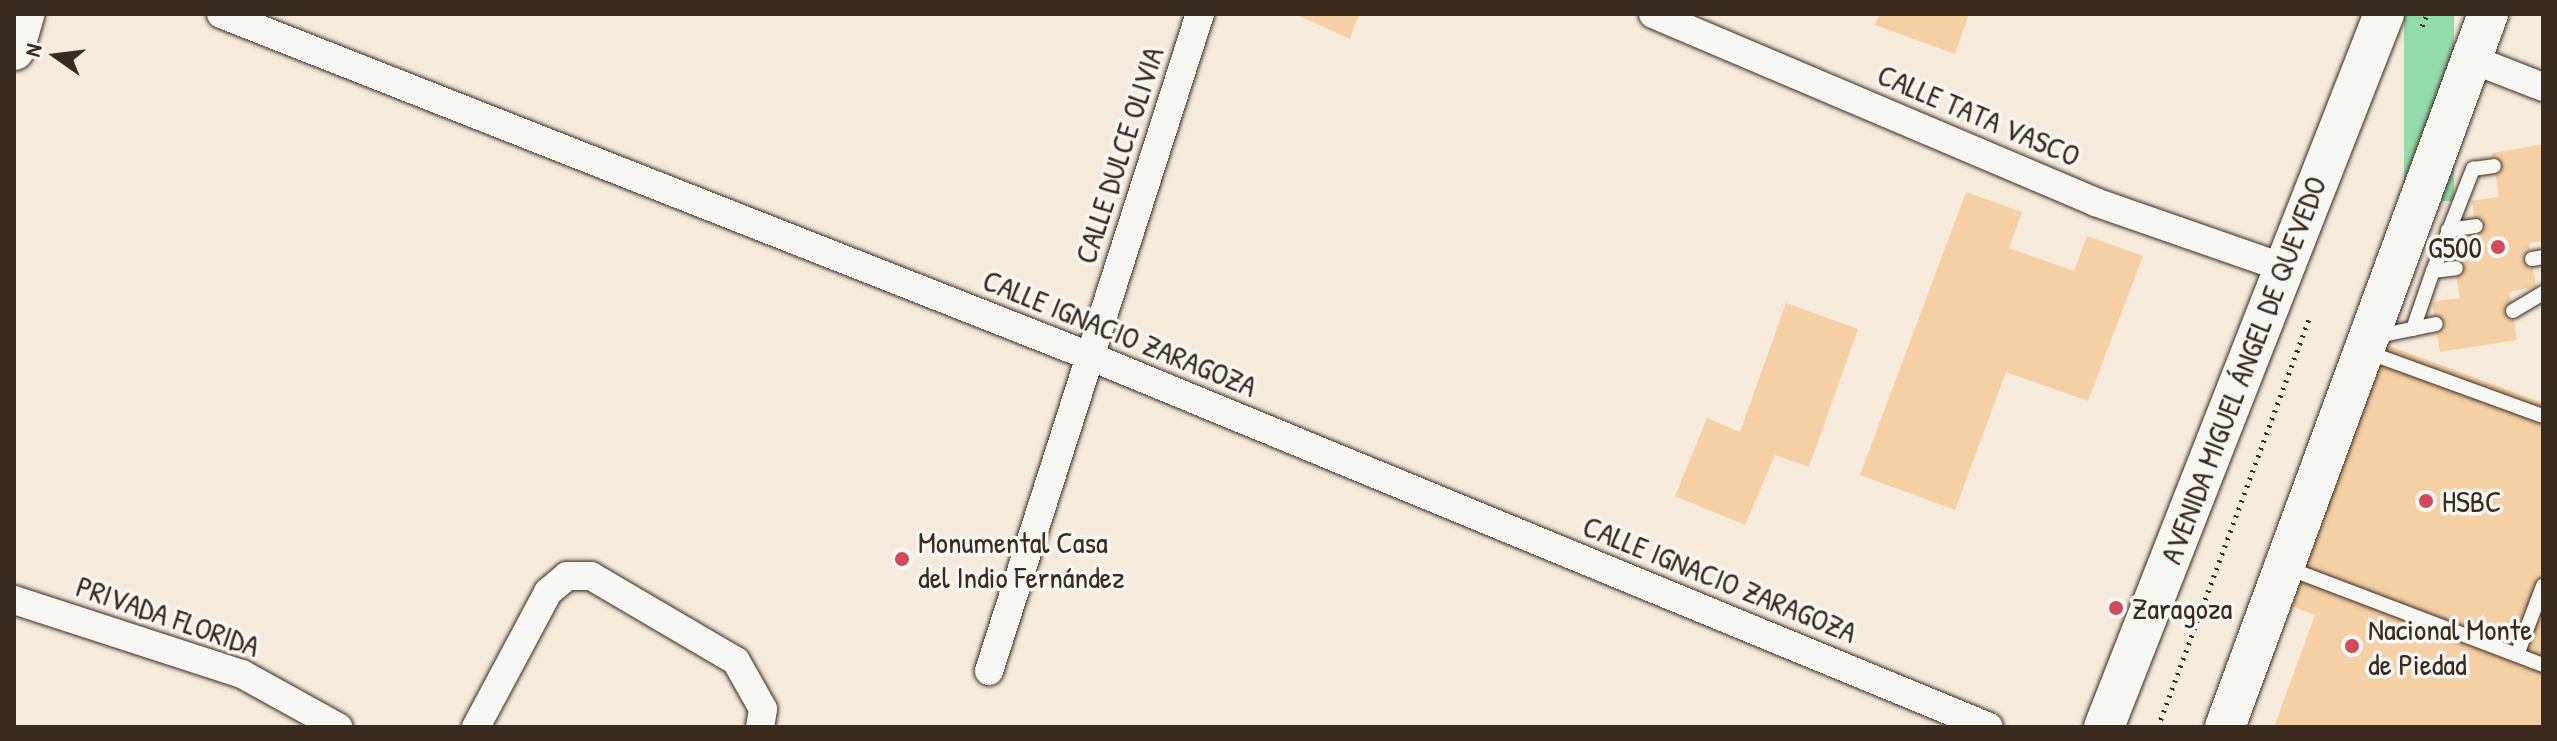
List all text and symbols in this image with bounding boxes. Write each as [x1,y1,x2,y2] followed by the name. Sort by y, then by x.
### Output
[16,16,96,96] north arrow
[17,41,49,60] text: N
[1067,42,1171,268] street label: CALLE DULCE OLIVIA
[1872,56,2086,174] street label: CALLE TATA VASCO
[2152,171,2334,569] street label: AVENIDA MIGUEL ÁNGEL DE QUEVEDO
[2428,229,2482,265] place label: G500
[2489,238,2507,256] marker: G500
[978,262,1262,404] street label: CALLE IGNACIO ZARAGOZA
[2442,483,2501,519] place label: HSBC
[2417,492,2435,510] marker: HSBC
[1578,508,1862,650] street label: CALLE IGNACIO ZARAGOZA
[918,524,1125,594] place label: Monumental Casa del Indio Fernández
[893,550,911,568] marker: Monumental Casa del Indio Fernández
[72,568,264,664] street label: PRIVADA FLORIDA
[2132,590,2232,626] place label: Zaragoza
[2107,599,2125,617] marker: Zaragoza
[2368,611,2532,682] place label: Nacional Monte de Piedad
[2343,637,2361,655] marker: Nacional Monte de Piedad

